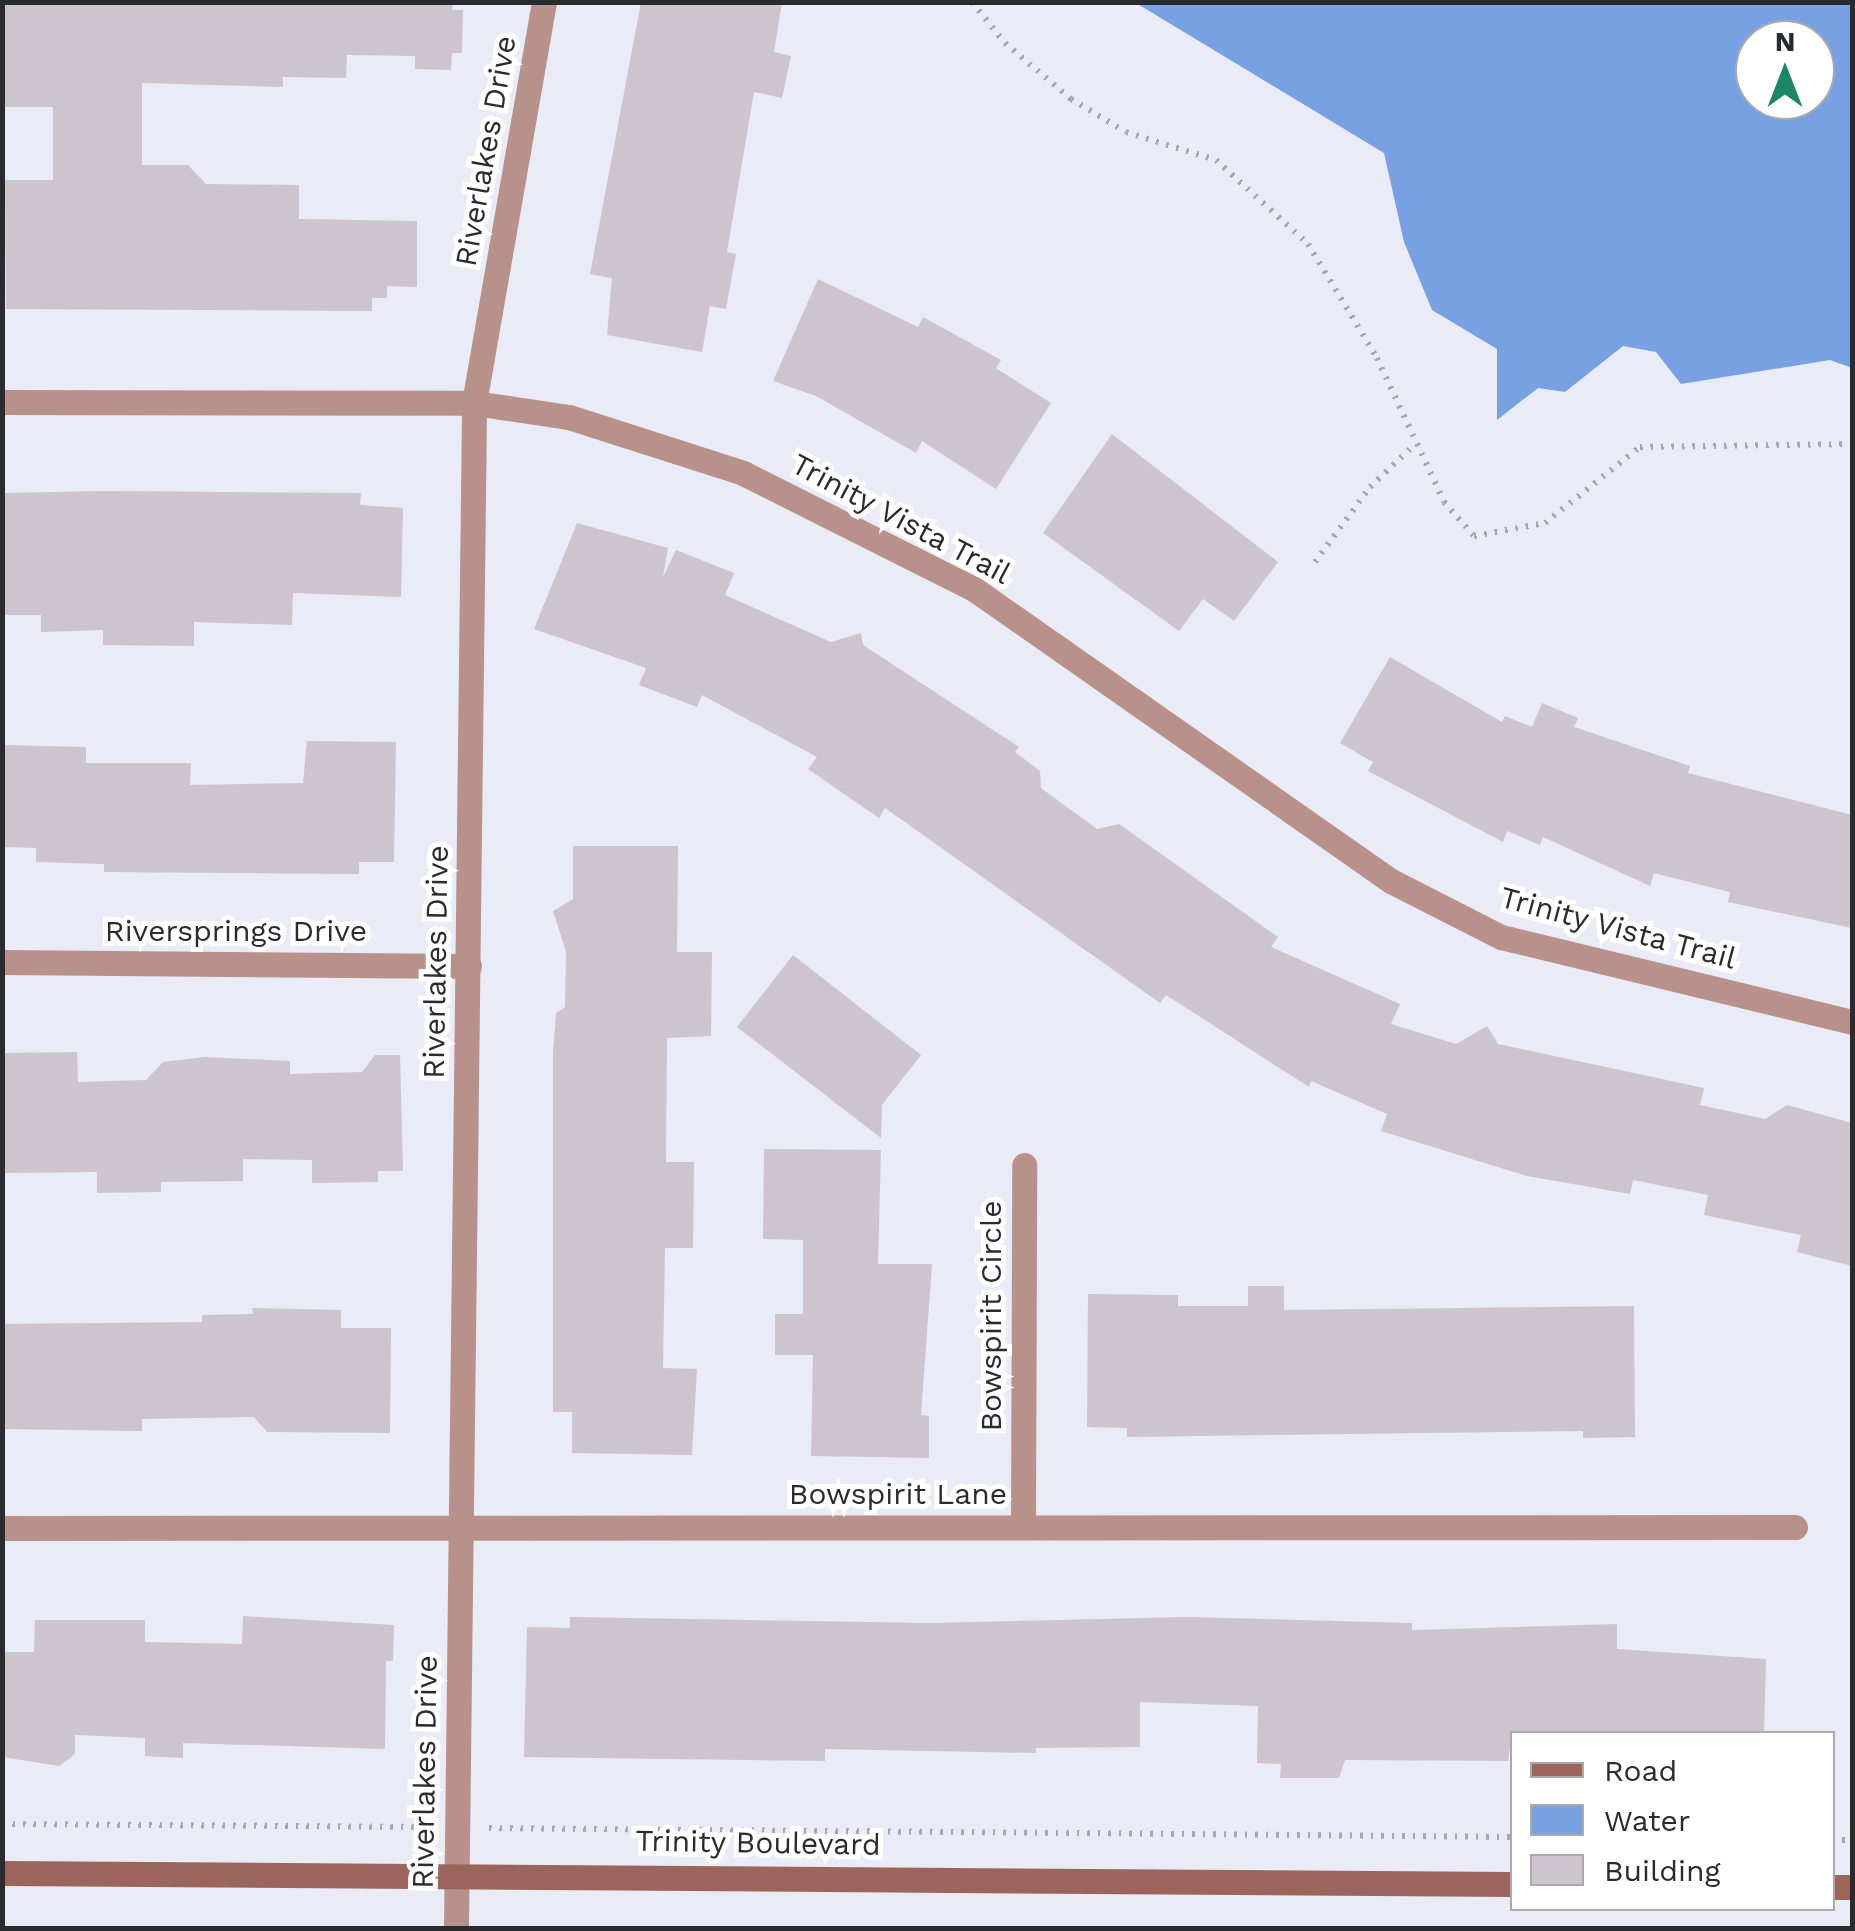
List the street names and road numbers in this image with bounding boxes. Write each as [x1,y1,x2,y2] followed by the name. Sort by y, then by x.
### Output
[448,33,524,269] street label: Riverlakes Drive
[784,445,1018,593] street label: Trinity Vista Trail
[416,845,456,1079] street label: Riverlakes Drive
[1494,879,1742,977] street label: Trinity Vista Trail
[105,913,367,949] street label: Riversprings Drive
[973,1200,1009,1432] street label: Bowspirit Circle
[789,1476,1007,1512] street label: Bowspirit Lane
[405,1655,445,1889] street label: Riverlakes Drive
[635,1823,881,1863] street label: Trinity Boulevard

